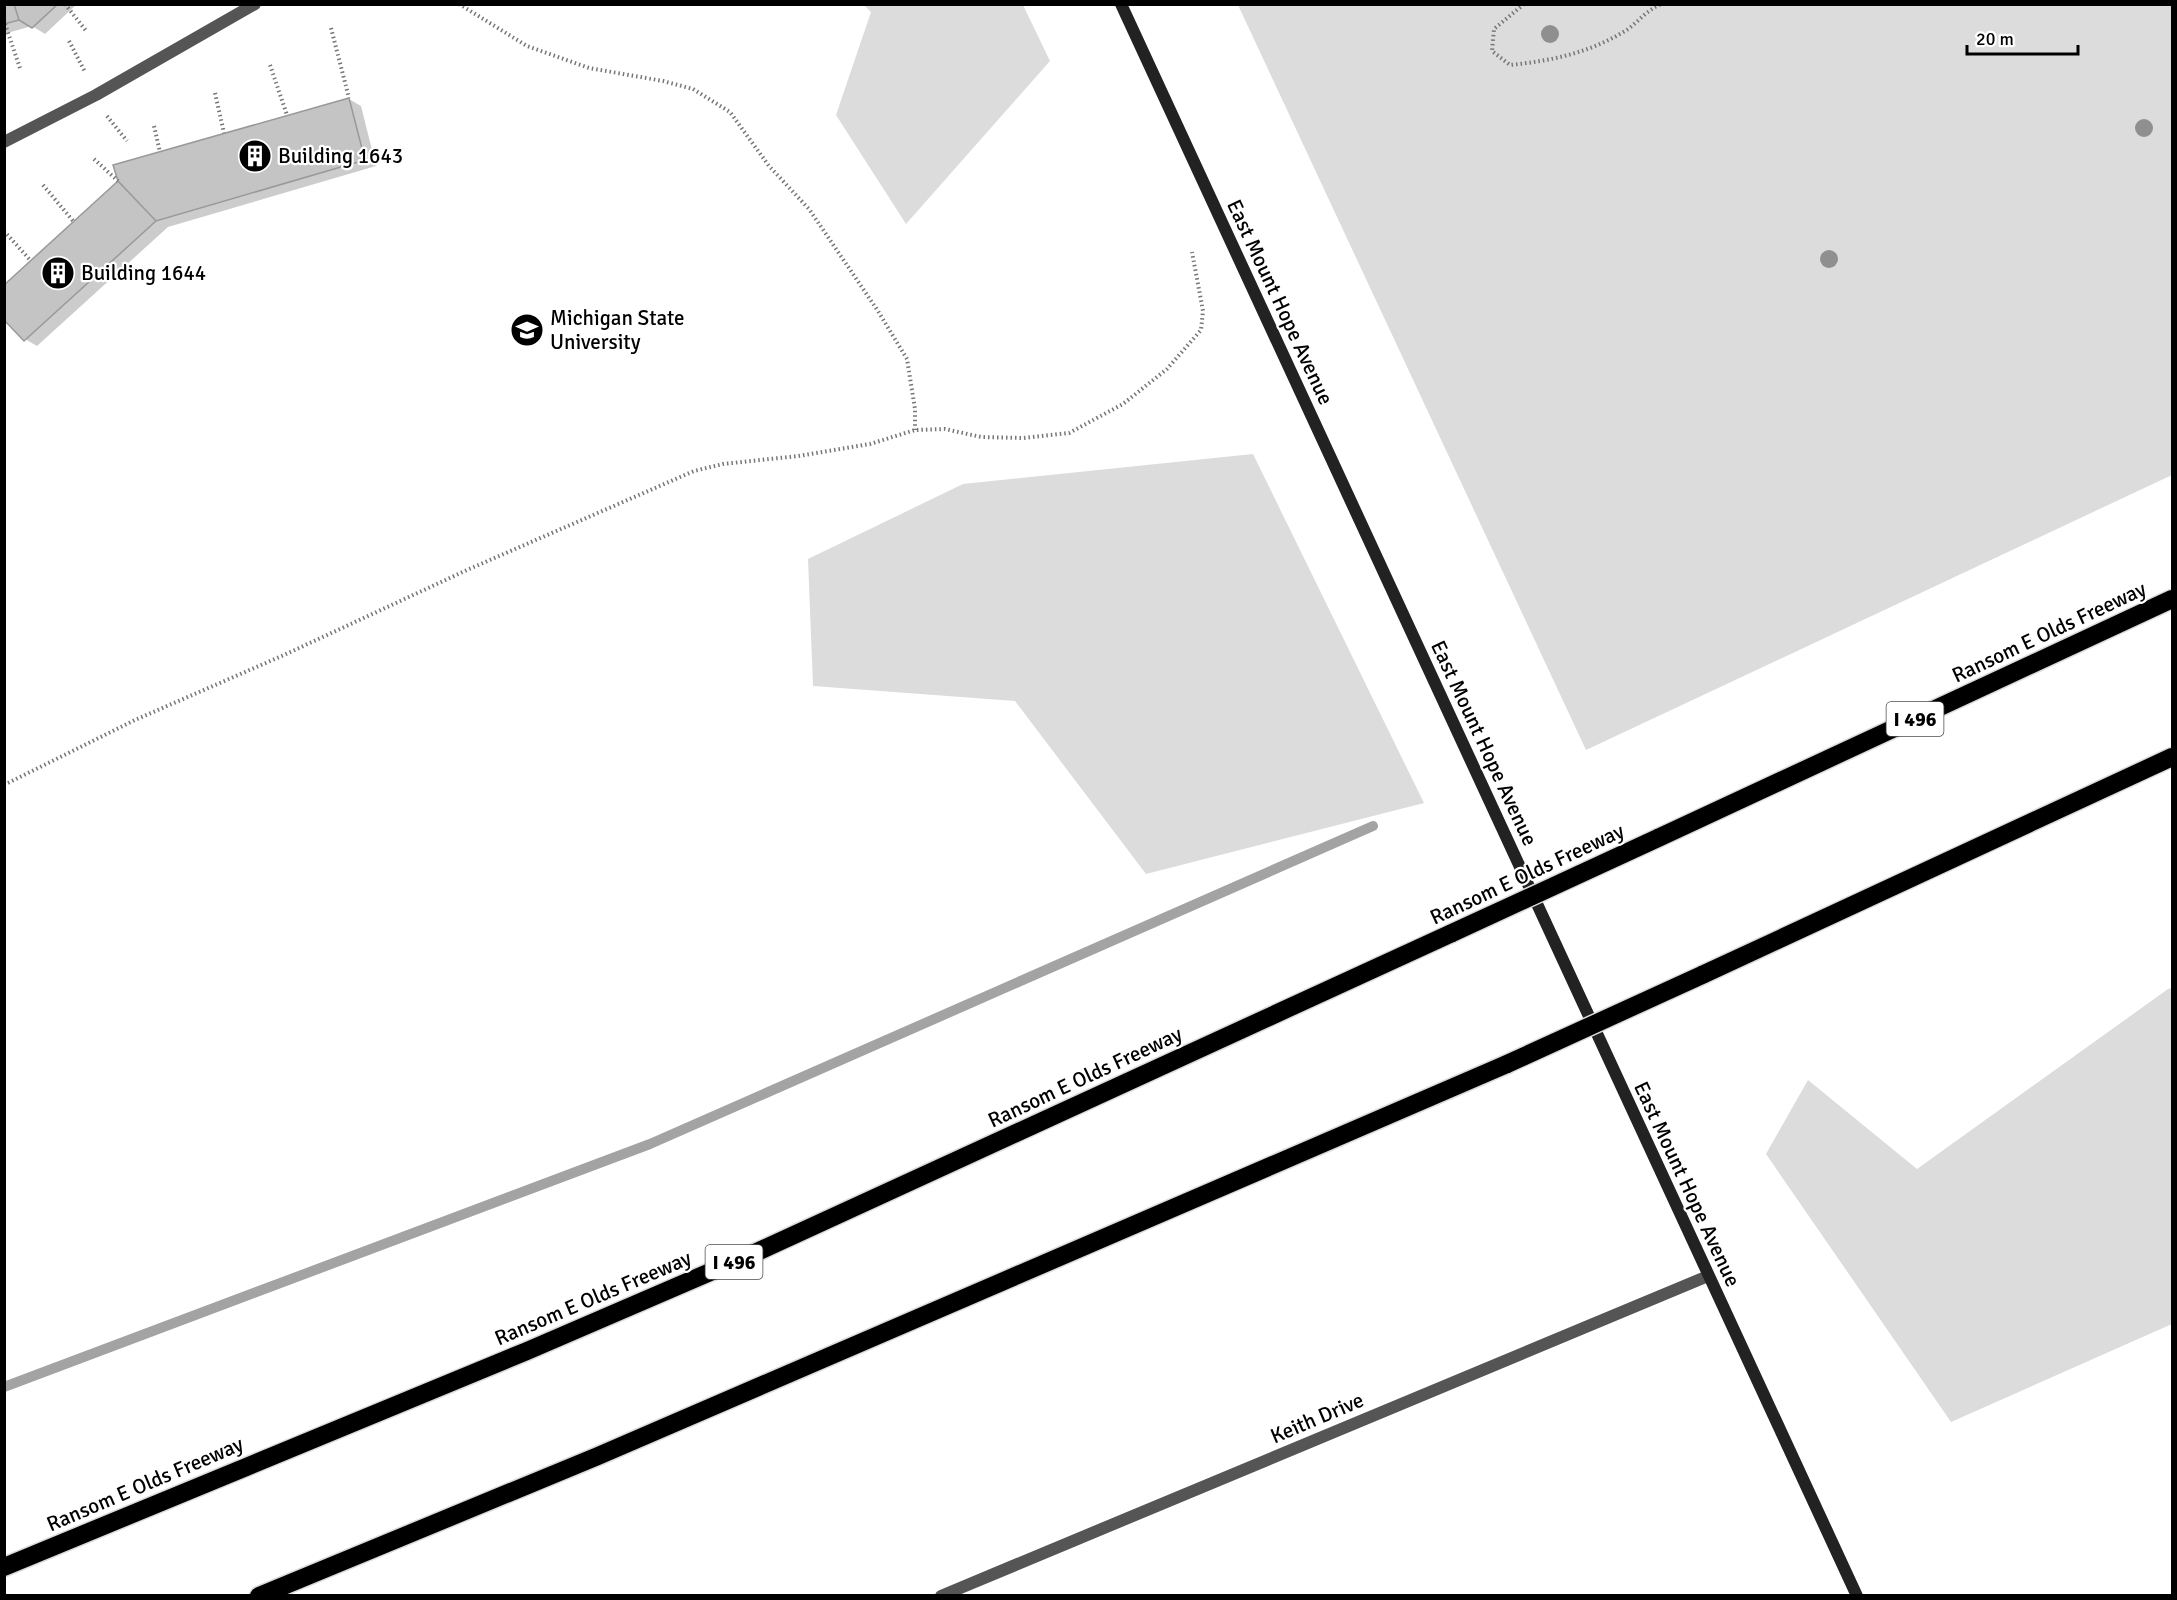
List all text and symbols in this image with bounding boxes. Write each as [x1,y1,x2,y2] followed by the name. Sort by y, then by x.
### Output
[1967,18,2078,56] scale bar
[1976,28,2014,50] text: 20 m
[237,138,273,174] building icon: Building 1643
[278,143,403,169] place label: Building 1643
[1221,195,1339,409] street label: East Mount Hope Avenue
[40,255,76,291] building icon: Building 1644
[81,260,206,286] place label: Building 1644
[550,305,685,355] place label: Michigan State University
[509,312,545,348] school or university icon: Michigan State University
[1948,576,2150,688] street label: Ransom E Olds Freeway
[1425,636,1543,850] street label: East Mount Hope Avenue
[1886,702,1944,736] road number: I 496
[1426,818,1628,930] street label: Ransom E Olds Freeway
[984,1021,1186,1133] street label: Ransom E Olds Freeway
[1628,1077,1746,1291] street label: East Mount Hope Avenue
[491,1245,695,1351] street label: Ransom E Olds Freeway
[706,1245,762,1279] road number: I 496
[1267,1387,1367,1449] street label: Keith Drive
[43,1431,247,1537] street label: Ransom E Olds Freeway

